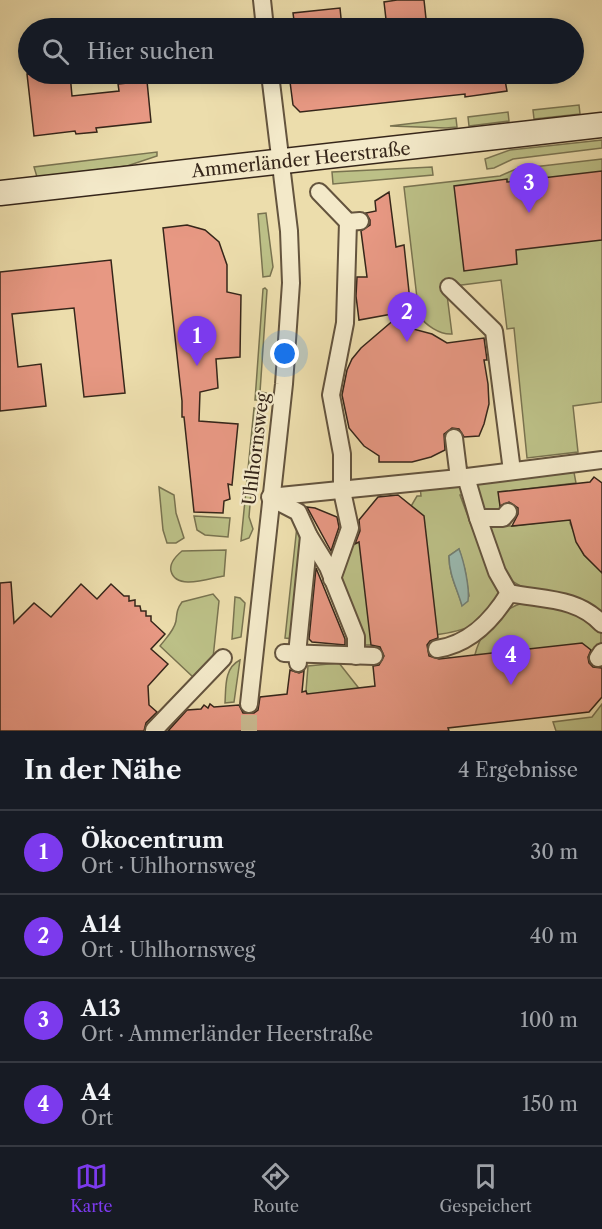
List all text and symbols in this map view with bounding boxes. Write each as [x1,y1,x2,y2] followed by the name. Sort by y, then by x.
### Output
[18,18,584,84] search box
[39,35,72,68] icon: search
[87,38,214,65] text: Hier suchen
[189,138,412,183] street label: Ammerländer Heerstraße
[510,164,548,213] pin: 3
[388,292,426,342] pin: 2
[178,316,216,366] pin: 1
[270,339,299,368] your location
[238,391,274,507] street label: Uhlhornsweg
[492,636,530,685] pin: 4
[24,754,181,786] text: In der Nähe
[458,758,578,782] text: 4 Ergebnisse
[81,827,224,854] text: Ökocentrum
[39,840,48,864] text: 1
[530,840,578,864] text: 30 m
[81,854,255,878] text: Ort · Uhlhornsweg
[81,911,121,938] text: A14
[38,924,49,948] text: 2
[530,924,578,948] text: 40 m
[81,938,255,962] text: Ort · Uhlhornsweg
[81,995,121,1022] text: A13
[38,1008,49,1032] text: 3
[520,1008,578,1032] text: 100 m
[81,1022,373,1046] text: Ort · Ammerländer Heerstraße
[81,1079,111,1106] text: A4
[38,1092,49,1116] text: 4
[522,1092,578,1116] text: 150 m
[81,1106,113,1130] text: Ort
[70,1160,113,1216] tab: Karte
[253,1160,299,1216] tab: Route
[439,1160,532,1216] tab: Gespeichert

